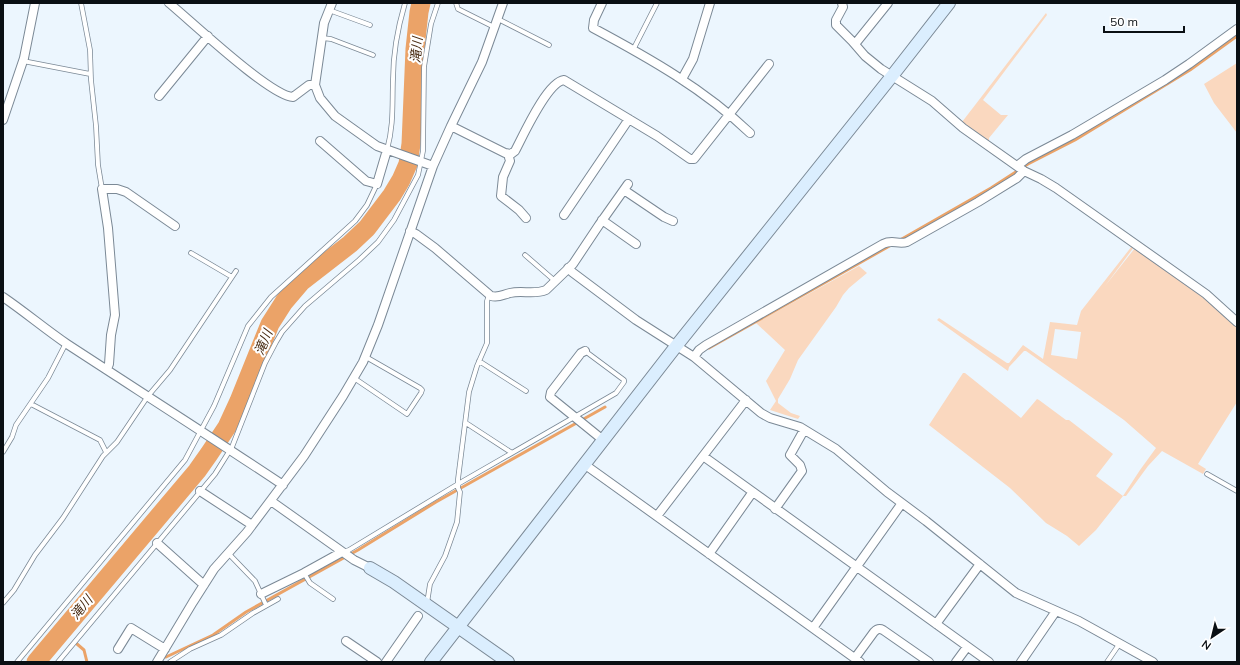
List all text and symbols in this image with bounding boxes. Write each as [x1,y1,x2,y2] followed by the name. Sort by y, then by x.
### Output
[1104,8,1184,34] scale bar
[1110,14,1138,29] text: 50 m
[407,34,425,64] water label: 滝川
[251,325,276,357] water label: 滝川
[67,590,97,622] water label: 滝川
[1192,617,1232,657] north arrow
[1199,637,1214,653] text: N

